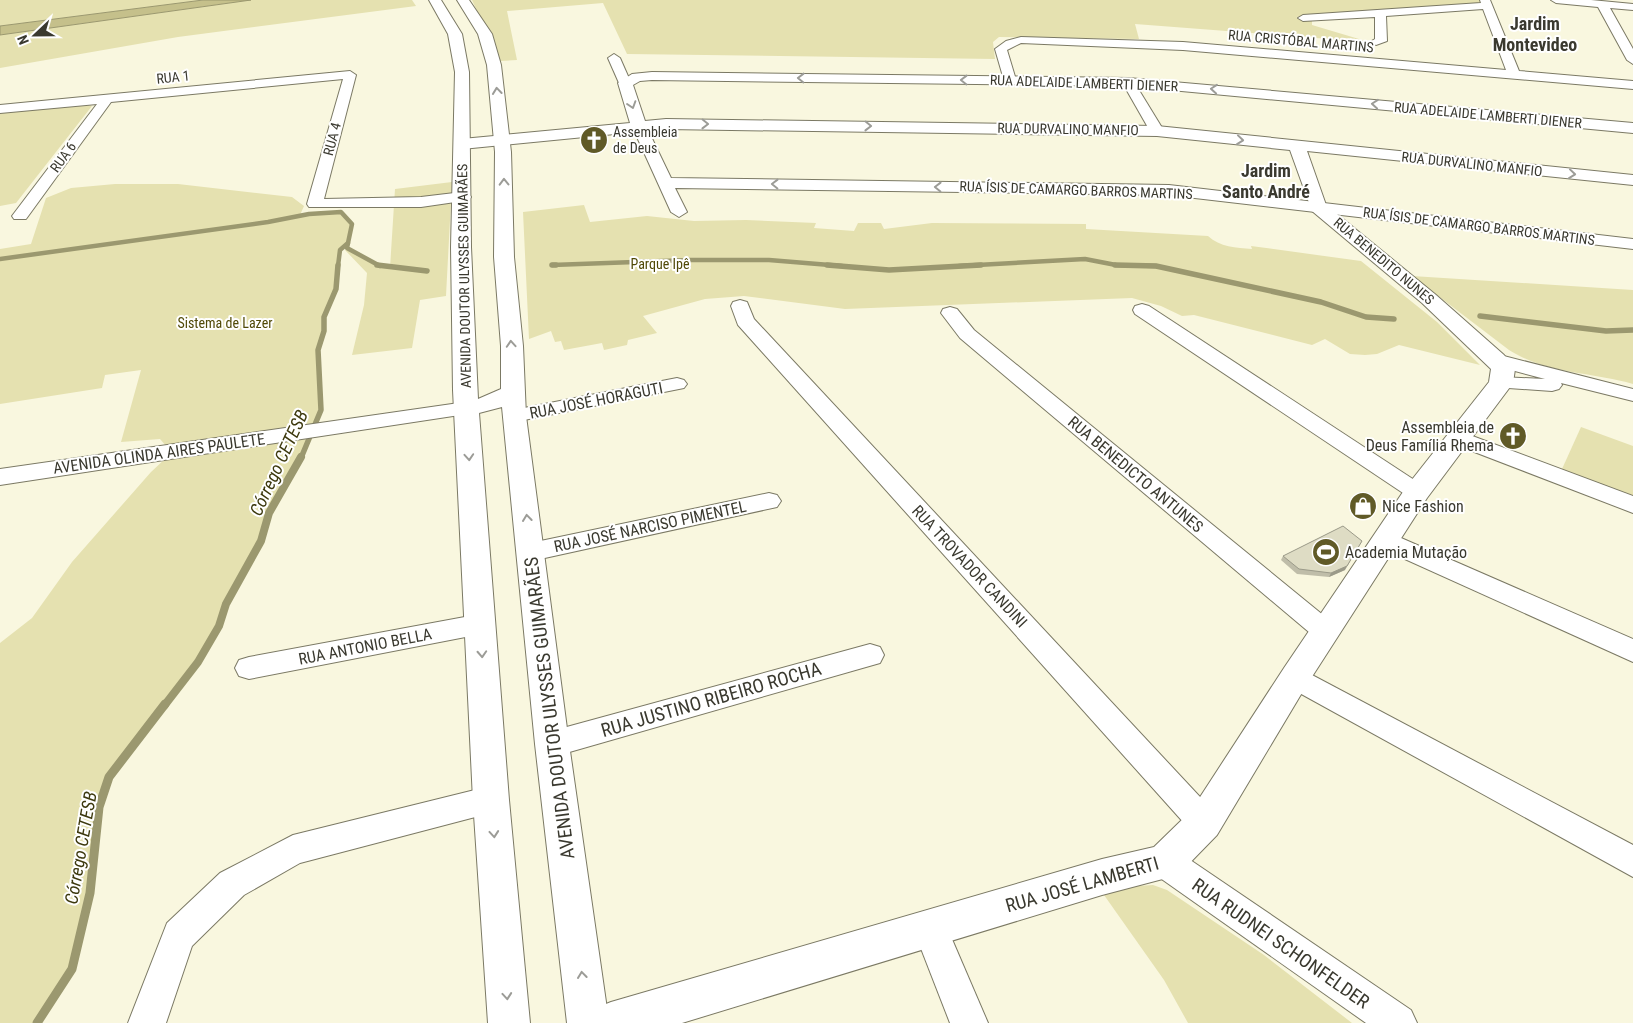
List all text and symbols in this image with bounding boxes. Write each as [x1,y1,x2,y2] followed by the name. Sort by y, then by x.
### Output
[10,10,60,60] north arrow
[1493,13,1577,55] district label: Jardim Montevideo
[1228,26,1375,55] street label: RUA CRISTÓBAL MARTINS
[14,33,32,47] text: N
[156,67,190,87] street label: RUA 1
[990,72,1179,94] street label: RUA ADELAIDE LAMBERTI DIENER
[797,73,805,83] one-way arrow
[960,75,968,85] one-way arrow
[1209,84,1217,95] one-way arrow
[491,87,502,95] one-way arrow
[1371,99,1379,110] one-way arrow
[1393,99,1583,131] street label: RUA ADELAIDE LAMBERTI DIENER
[626,100,636,108] one-way arrow
[702,119,710,129] one-way arrow
[997,120,1139,138] street label: RUA DURVALINO MANFIO
[320,121,344,157] street label: RUA 4
[864,121,872,131] one-way arrow
[613,124,678,156] place label: Assembleia de Deus
[579,125,609,155] church icon: Assembleia de Deus
[1236,134,1244,145] one-way arrow
[47,139,79,175] street label: RUA 6
[1401,149,1543,179] street label: RUA DURVALINO MANFIO
[1222,160,1310,202] district label: Jardim Santo André
[453,164,474,388] street label: AVENIDA DOUTOR ULYSSES GUIMARÃES
[1568,168,1576,179] one-way arrow
[959,177,1193,202] street label: RUA ÍSIS DE CAMARGO BARROS MARTINS
[499,178,509,186] one-way arrow
[771,179,778,189] one-way arrow
[933,182,941,192] one-way arrow
[1362,203,1596,248] street label: RUA ÍSIS DE CAMARGO BARROS MARTINS
[1331,214,1437,308] street label: RUA BENEDITO NUNES
[630,256,690,272] park label: Parque Ipê
[178,315,272,331] park label: Sistema de Lazer
[506,340,517,348] one-way arrow
[528,378,664,423] street label: RUA JOSÉ HORAGUTI
[245,406,312,519] water label: Córrego CETESB
[1064,412,1207,536] street label: RUA BENEDICTO ANTUNES
[1366,418,1494,455] place label: Assembleia de Deus Família Rhema
[1498,421,1528,451] church icon: Assembleia de Deus Família Rhema
[52,429,266,478] street label: AVENIDA OLINDA AIRES PAULETE
[464,453,475,461] one-way arrow
[1348,491,1378,521] shop icon: Nice Fashion
[552,497,749,556] street label: RUA JOSÉ NARCISO PIMENTEL
[1382,497,1464,516] place label: Nice Fashion
[908,501,1031,631] street label: RUA TROVADOR CANDINI
[522,514,533,522] one-way arrow
[1311,537,1341,567] sports icon: Academia Mutação
[1345,543,1467,562] place label: Academia Mutação
[520,555,579,860] street label: AVENIDA DOUTOR ULYSSES GUIMARÃES
[297,624,433,669] street label: RUA ANTONIO BELLA
[477,650,488,658] one-way arrow
[598,657,824,742] street label: RUA JUSTINO RIBEIRO ROCHA
[60,790,101,906] water label: Córrego CETESB
[488,830,499,838] one-way arrow
[1003,852,1161,917] street label: RUA JOSÉ LAMBERTI
[1188,873,1374,1013] street label: RUA RUDNEI SCHONFELDER
[577,970,588,978] one-way arrow
[501,992,512,1000] one-way arrow

